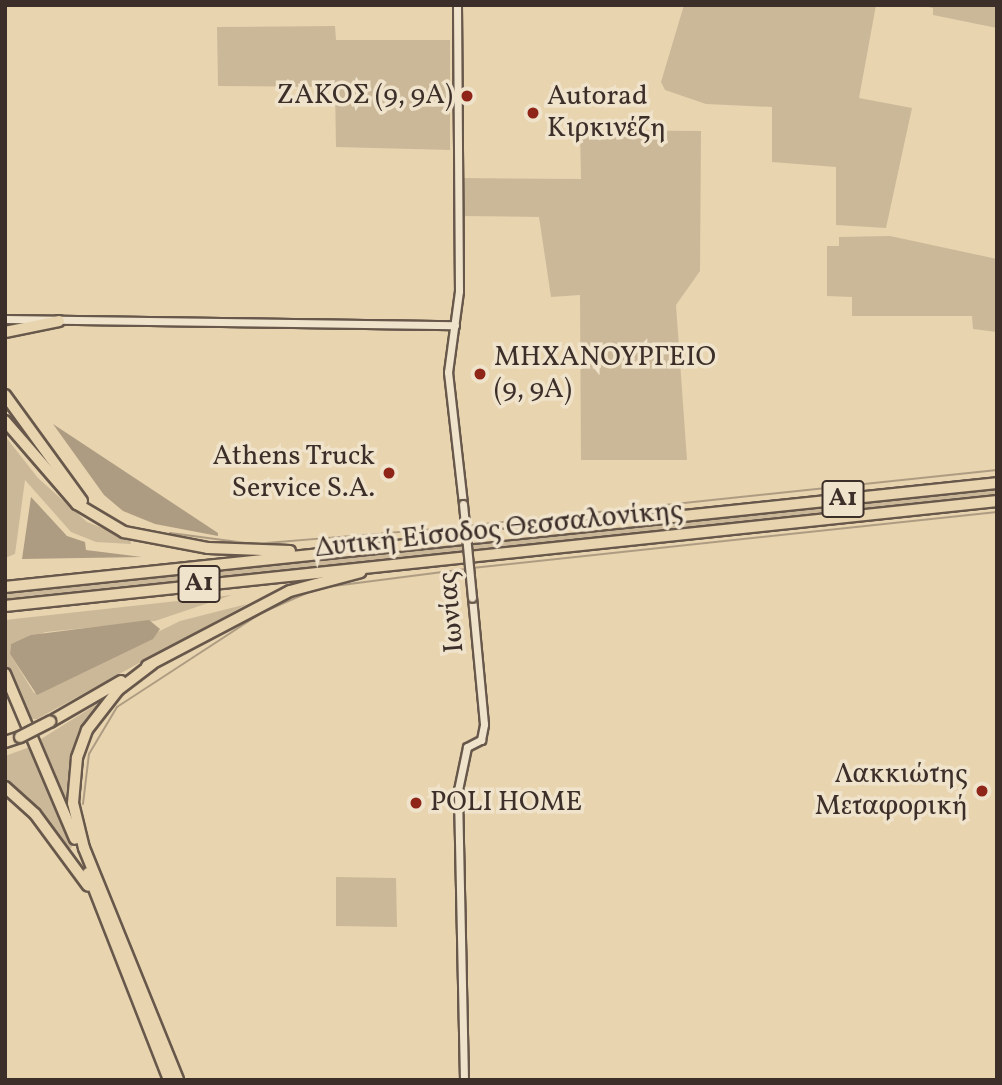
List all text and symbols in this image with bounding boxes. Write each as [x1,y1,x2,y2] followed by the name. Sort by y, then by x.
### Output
[276,79,453,113] place label: ΖΑΚΟΣ (9, 9Α)
[547,80,666,146] place label: Autorad Κιρκινέζη
[459,88,475,104] marker: ΖΑΚΟΣ (9, 9Α)
[525,105,541,121] marker: Autorad Κιρκινέζη
[494,341,716,407] place label: ΜΗΧΑΝΟΥΡΓΕΙΟ (9, 9Α)
[472,366,488,382] marker: ΜΗΧΑΝΟΥΡΓΕΙΟ (9, 9Α)
[212,440,375,506] place label: Athens Truck Service S.A.
[381,465,397,481] marker: Athens Truck Service S.A.
[820,477,866,522] road number: Α1
[313,494,685,566] street label: Δυτική Είσοδος Θεσσαλονίκης
[176,562,222,606] road number: Α1
[432,570,472,654] street label: Ιωνίας
[815,758,968,824] place label: Λακκιώτης Μεταφορική
[974,783,990,799] marker: Λακκιώτης Μεταφορική
[430,786,582,820] place label: POLI HOME
[408,795,424,811] marker: POLI HOME

